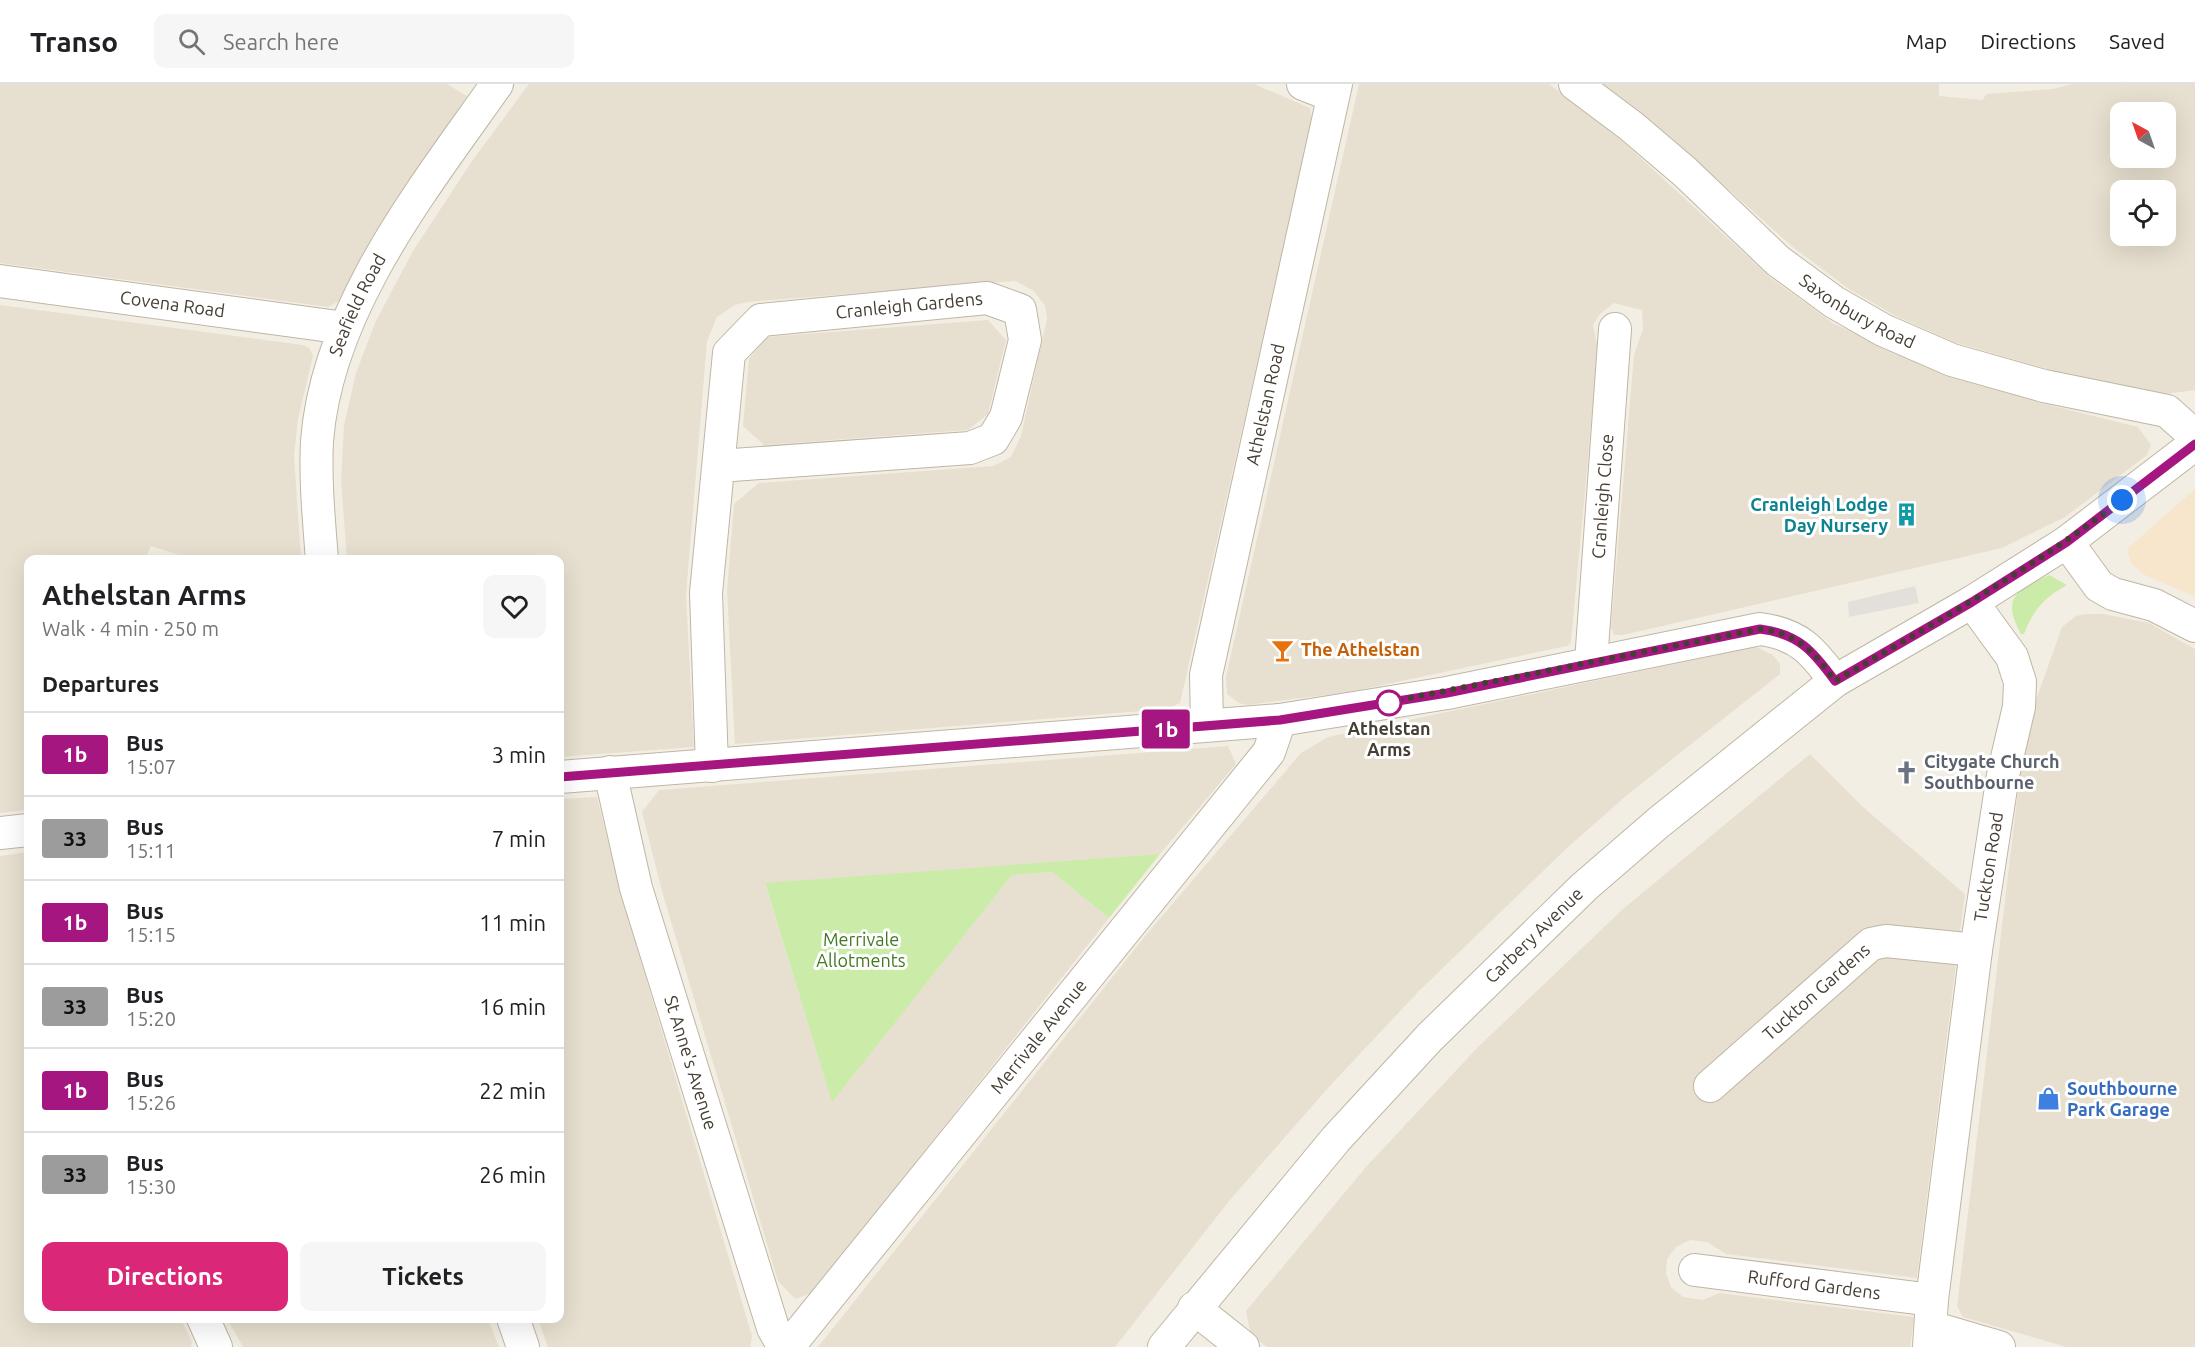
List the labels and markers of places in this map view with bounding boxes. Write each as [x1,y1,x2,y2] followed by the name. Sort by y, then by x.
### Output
[1750,494,1888,535] place label: Cranleigh Lodge Day Nursery
[1893,502,1919,528] building icon: Cranleigh Lodge Day Nursery
[1270,637,1296,663] bar icon: The Athelstan
[1301,639,1420,659] place label: The Athelstan
[1376,690,1402,716] marker: Athelstan Arms
[1347,718,1431,759] place label: Athelstan Arms
[1924,751,2059,792] place label: Citygate Church Southbourne
[1893,759,1919,785] church icon: Citygate Church Southbourne
[2067,1078,2177,1119] place label: Southbourne Park Garage
[2036,1086,2062,1112] shop icon: Southbourne Park Garage

